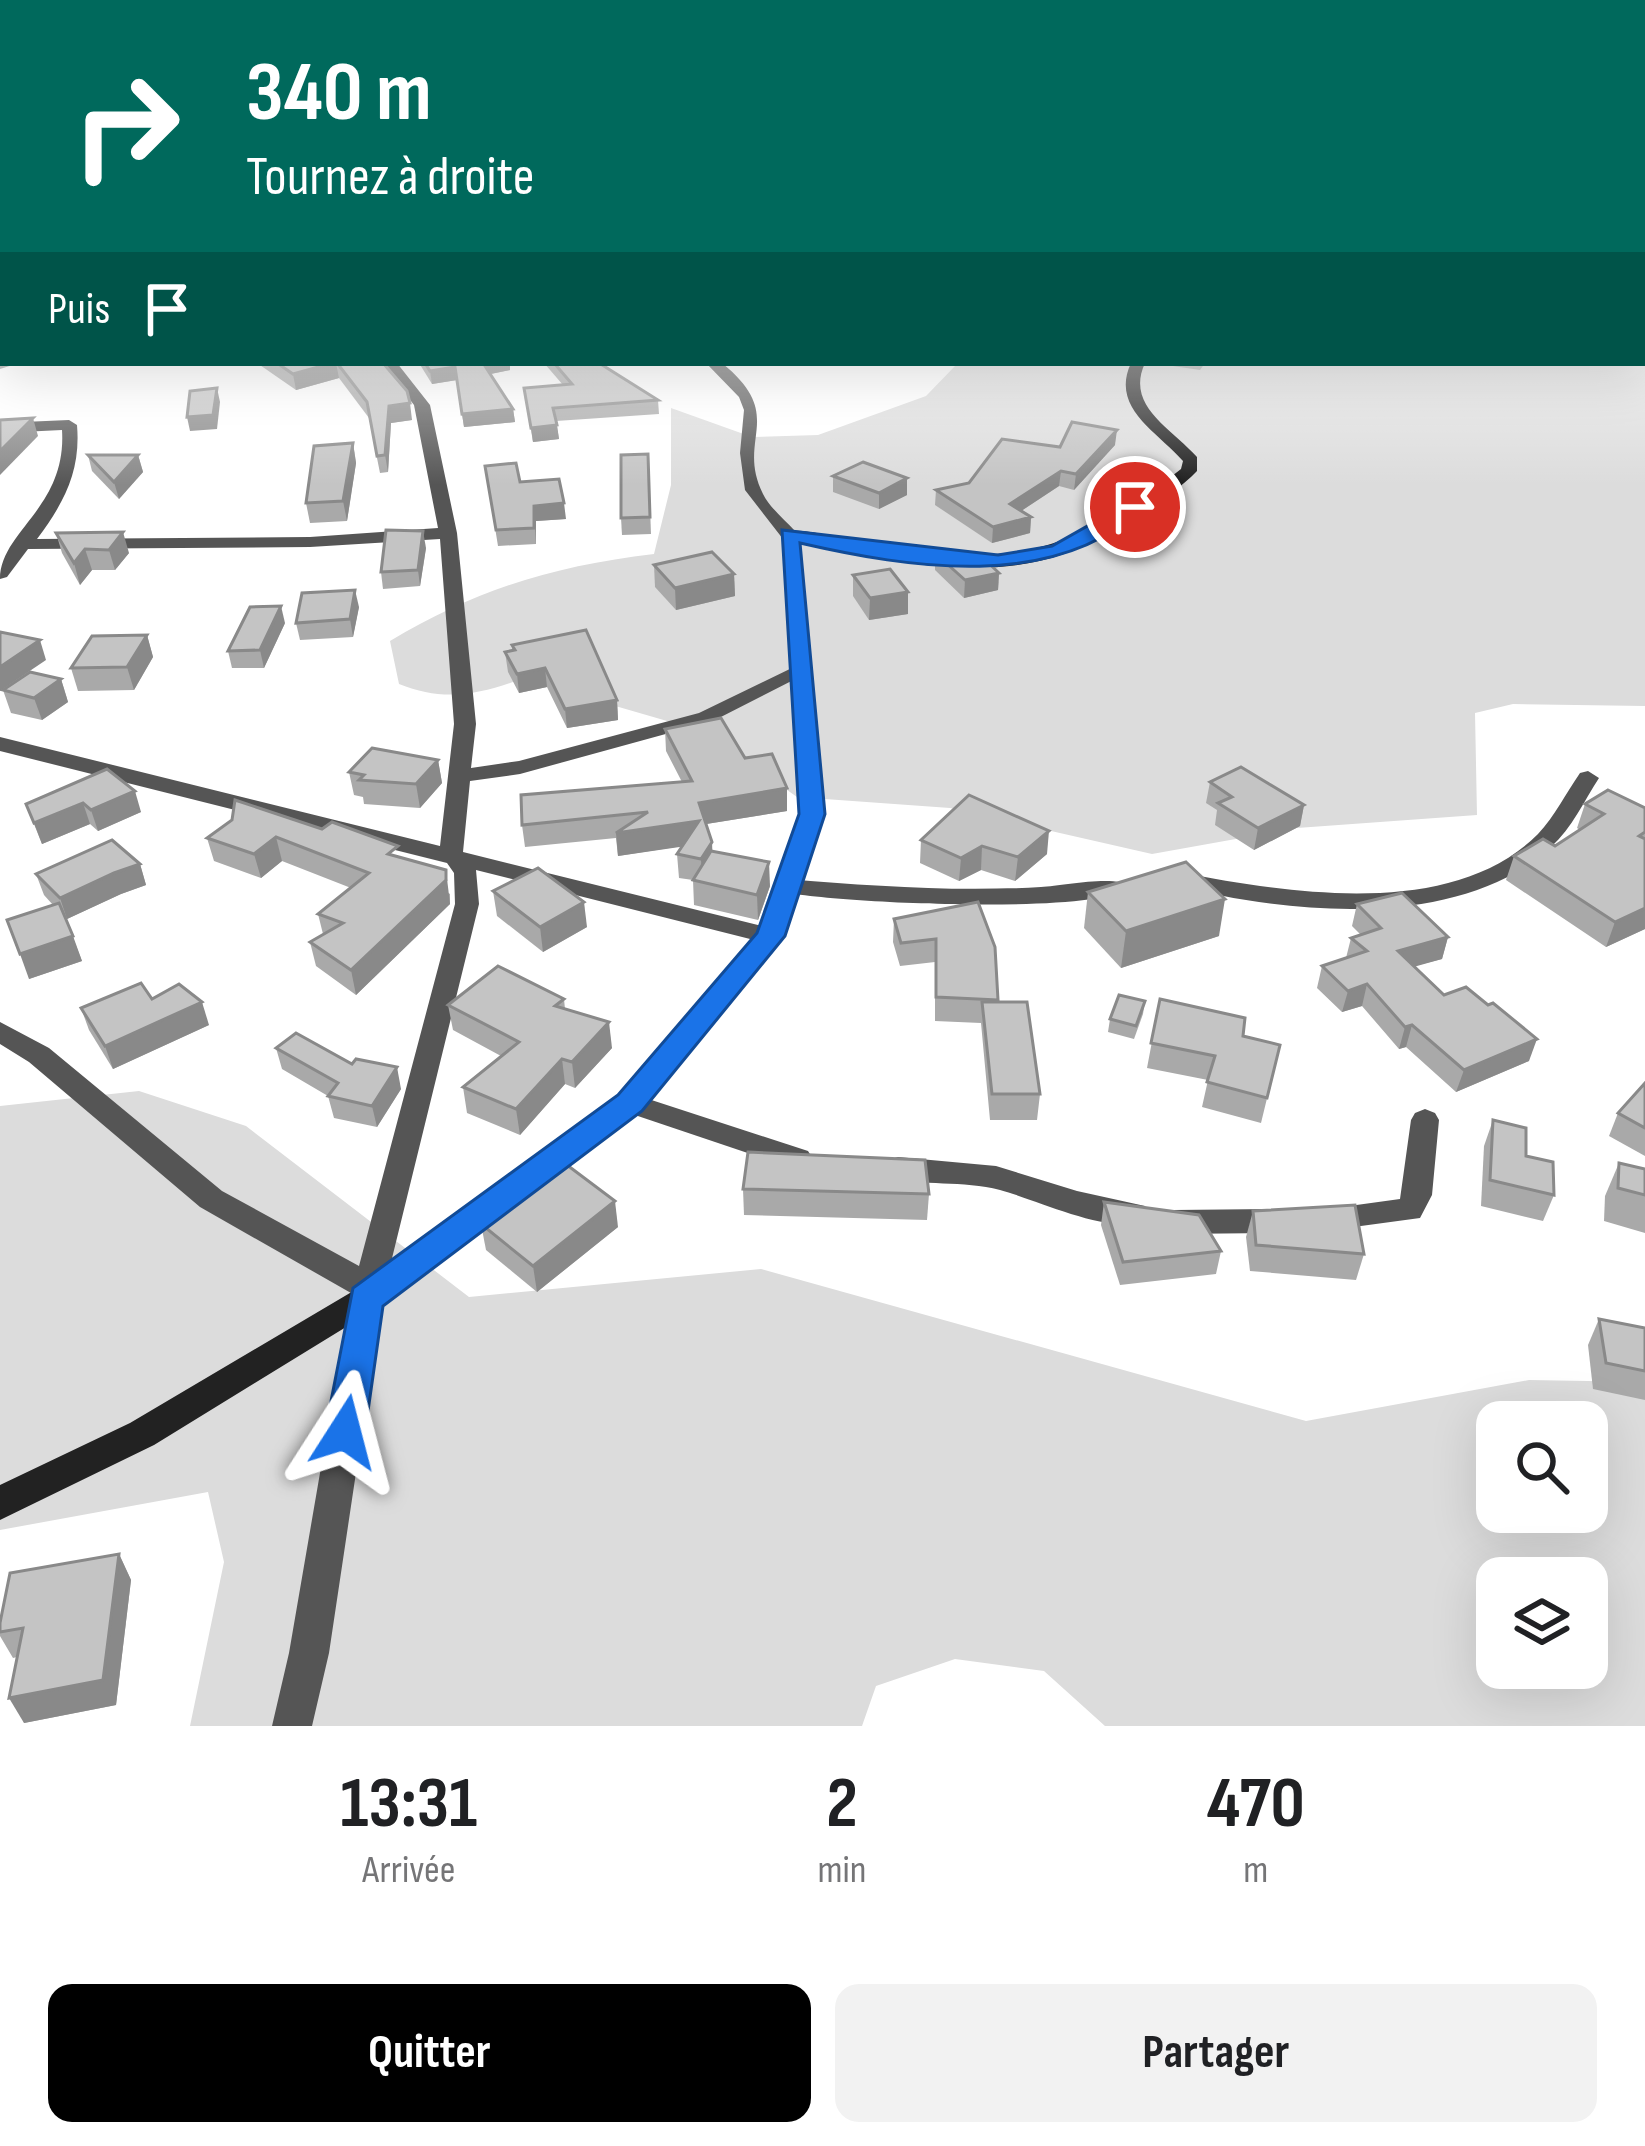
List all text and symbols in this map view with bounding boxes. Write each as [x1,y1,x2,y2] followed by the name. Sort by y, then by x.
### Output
[246,43,432,144] text: 340 m
[48,48,204,204] icon: right
[246,145,534,210] text: Tournez à droite
[134,276,200,342] icon: arrive
[48,282,110,337] text: Puis
[1084,456,1186,558] pin
[1102,474,1168,540] icon: arrive
[282,1369,408,1495] position arrow
[1476,1401,1608,1689] map controls
[1476,1401,1608,1533] button: search
[1476,1557,1608,1689] button: layers
[340,1761,477,1848] text: 13:31
[826,1761,858,1848] text: 2
[1207,1761,1305,1848] text: 470
[362,1847,455,1894] text: Arrivée
[818,1847,867,1894] text: min
[1243,1847,1268,1894] text: m
[48,1984,811,2122] button: Quitter
[835,1984,1597,2122] button: Partager

